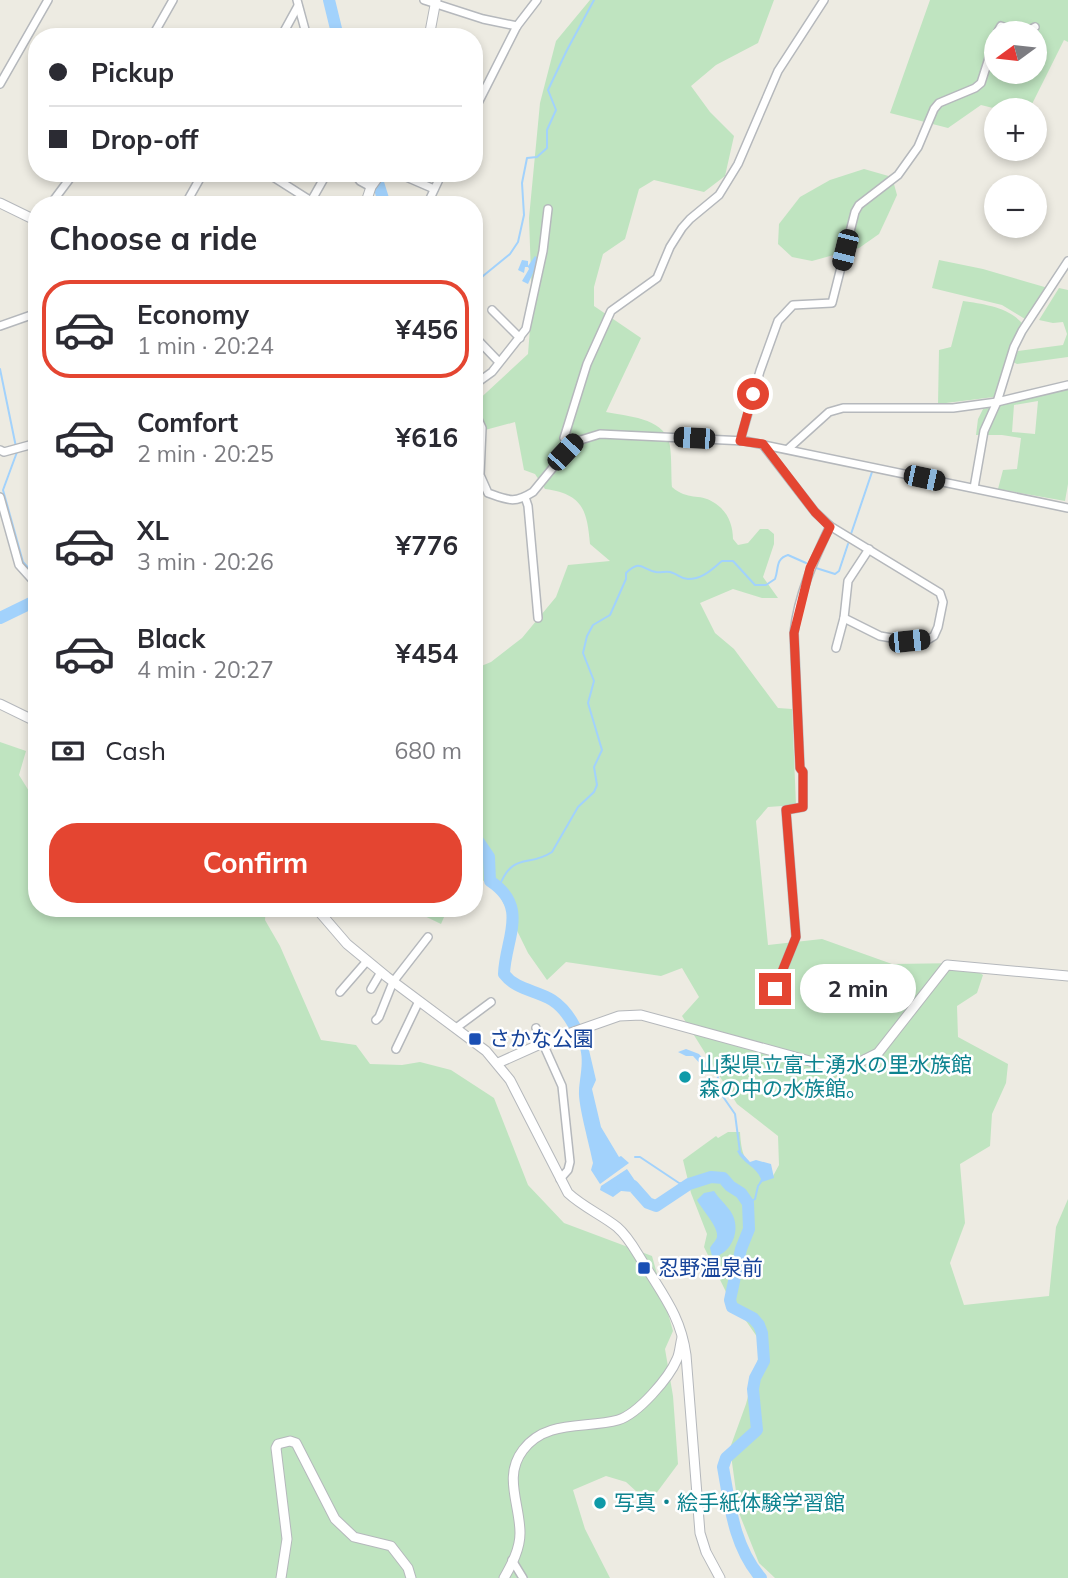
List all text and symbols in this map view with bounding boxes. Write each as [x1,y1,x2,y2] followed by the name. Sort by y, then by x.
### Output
[984,21,1046,84] north arrow
[984,21,1047,238] map controls
[91,56,174,89] text: Pickup
[984,98,1047,161] button: +
[91,123,198,156] text: Drop-off
[984,175,1047,238] button: −
[49,218,257,258] text: Choose a ride
[830,227,861,273] car
[53,298,116,361] icon: car
[137,298,249,331] text: Economy
[396,313,458,346] text: ¥456
[137,331,274,360] text: 1 min · 20:24
[737,378,769,410] route start
[53,406,116,469] icon: car
[137,406,238,439] text: Comfort
[396,421,458,454] text: ¥616
[673,426,716,450] car
[543,429,588,475] car
[137,439,274,468] text: 2 min · 20:25
[902,463,947,493] car
[53,514,116,577] icon: car
[137,514,169,547] text: XL
[396,529,458,562] text: ¥776
[137,547,274,576] text: 3 min · 20:26
[53,622,116,685] icon: car
[137,622,205,655] text: Black
[888,628,931,654] car
[396,637,458,670] text: ¥454
[137,655,274,684] text: 4 min · 20:27
[49,732,87,770] icon: cash
[105,734,166,767] text: Cash
[394,736,462,765] text: 680 m
[49,823,462,903] button: Confirm
[800,964,915,1014] callout: 2 min
[759,973,791,1005] route end
[828,974,888,1003] text: 2 min
[489,1025,594,1051] place label: さかな公園
[467,1031,483,1047] marker: さかな公園
[699,1051,972,1101] place label: 山梨県立富士湧水の里水族館 森の中の水族館。
[677,1069,693,1085] marker: 山梨県立富士湧水の里水族館 森の中の水族館。
[658,1254,763,1280] place label: 忍野温泉前
[636,1260,652,1276] marker: 忍野温泉前
[614,1489,845,1515] place label: 写真・絵手紙体験学習館
[592,1495,608,1511] marker: 写真・絵手紙体験学習館

